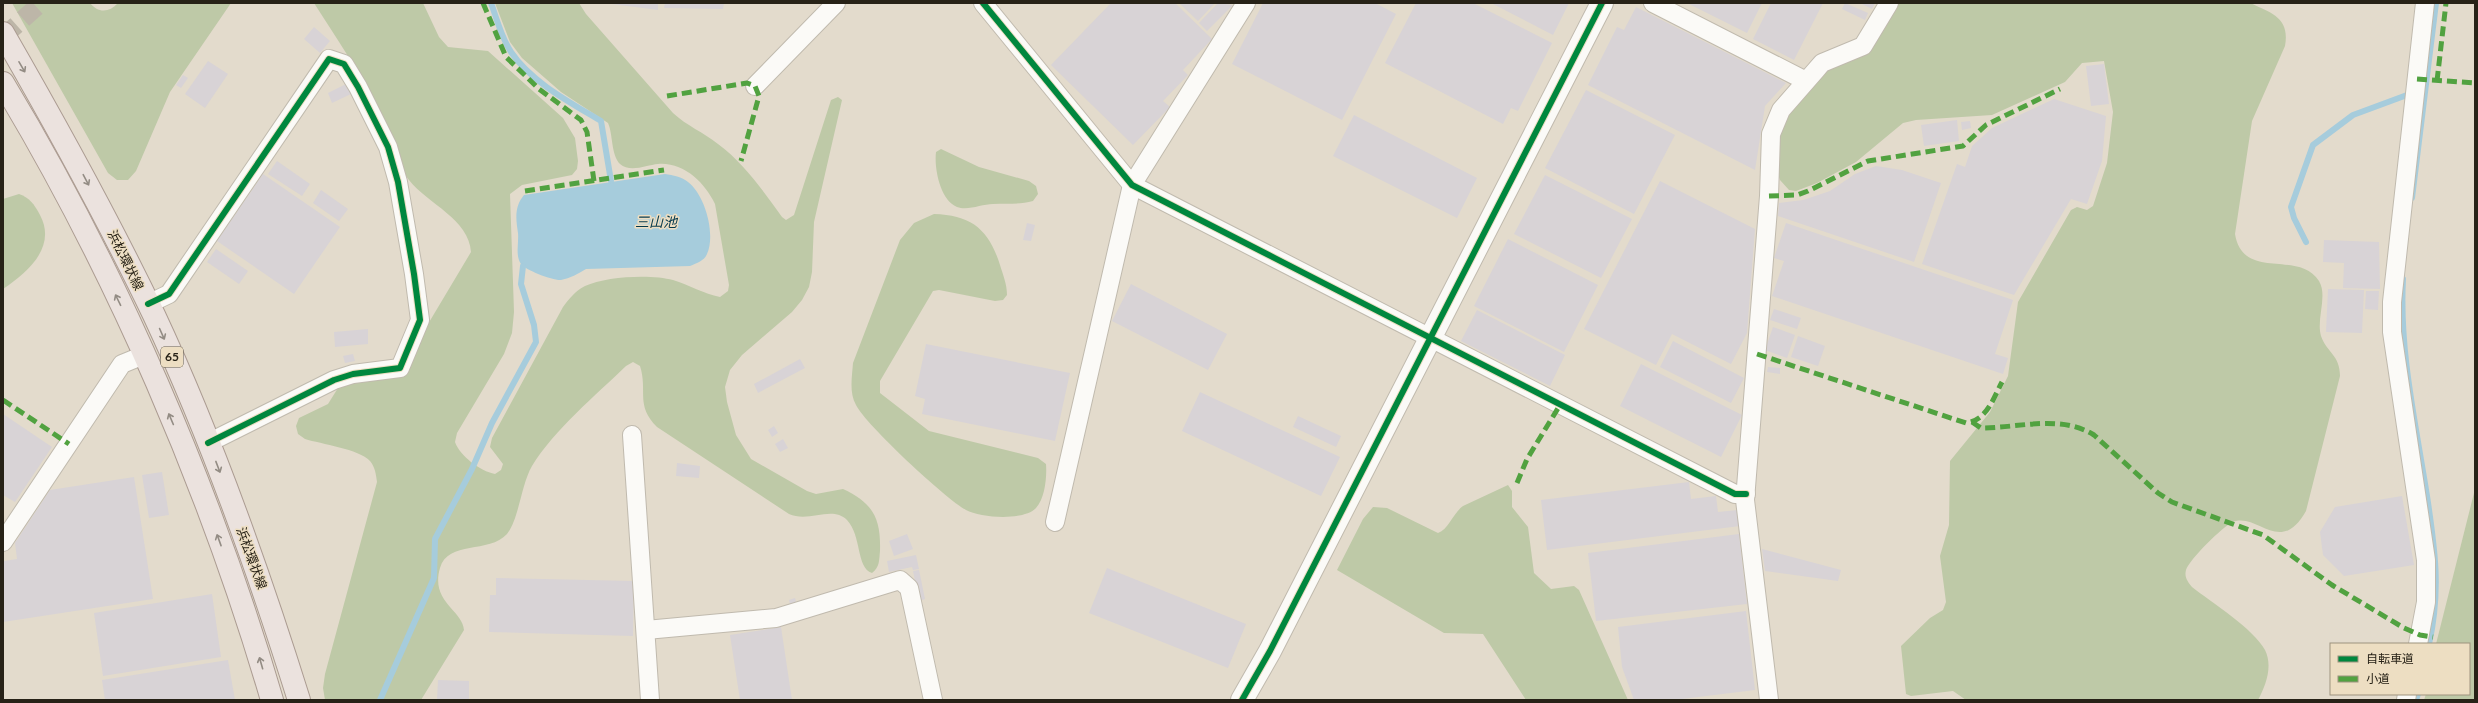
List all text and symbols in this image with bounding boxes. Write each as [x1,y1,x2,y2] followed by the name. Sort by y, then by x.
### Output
[19,61,27,73] one-way arrow
[82,174,90,186] one-way arrow
[635,213,679,230] water label: 三山池
[105,227,147,293] street label: 浜松環状線
[114,295,121,307] one-way arrow
[159,328,166,340] one-way arrow
[161,347,183,367] road number: 65
[167,413,174,425] one-way arrow
[214,461,222,473] one-way arrow
[233,525,271,591] street label: 浜松環状線
[215,534,223,546] one-way arrow
[2330,643,2470,695] legend
[2366,651,2414,666] text: 自転車道
[257,656,264,669] one-way arrow
[2366,671,2390,686] text: 小道

